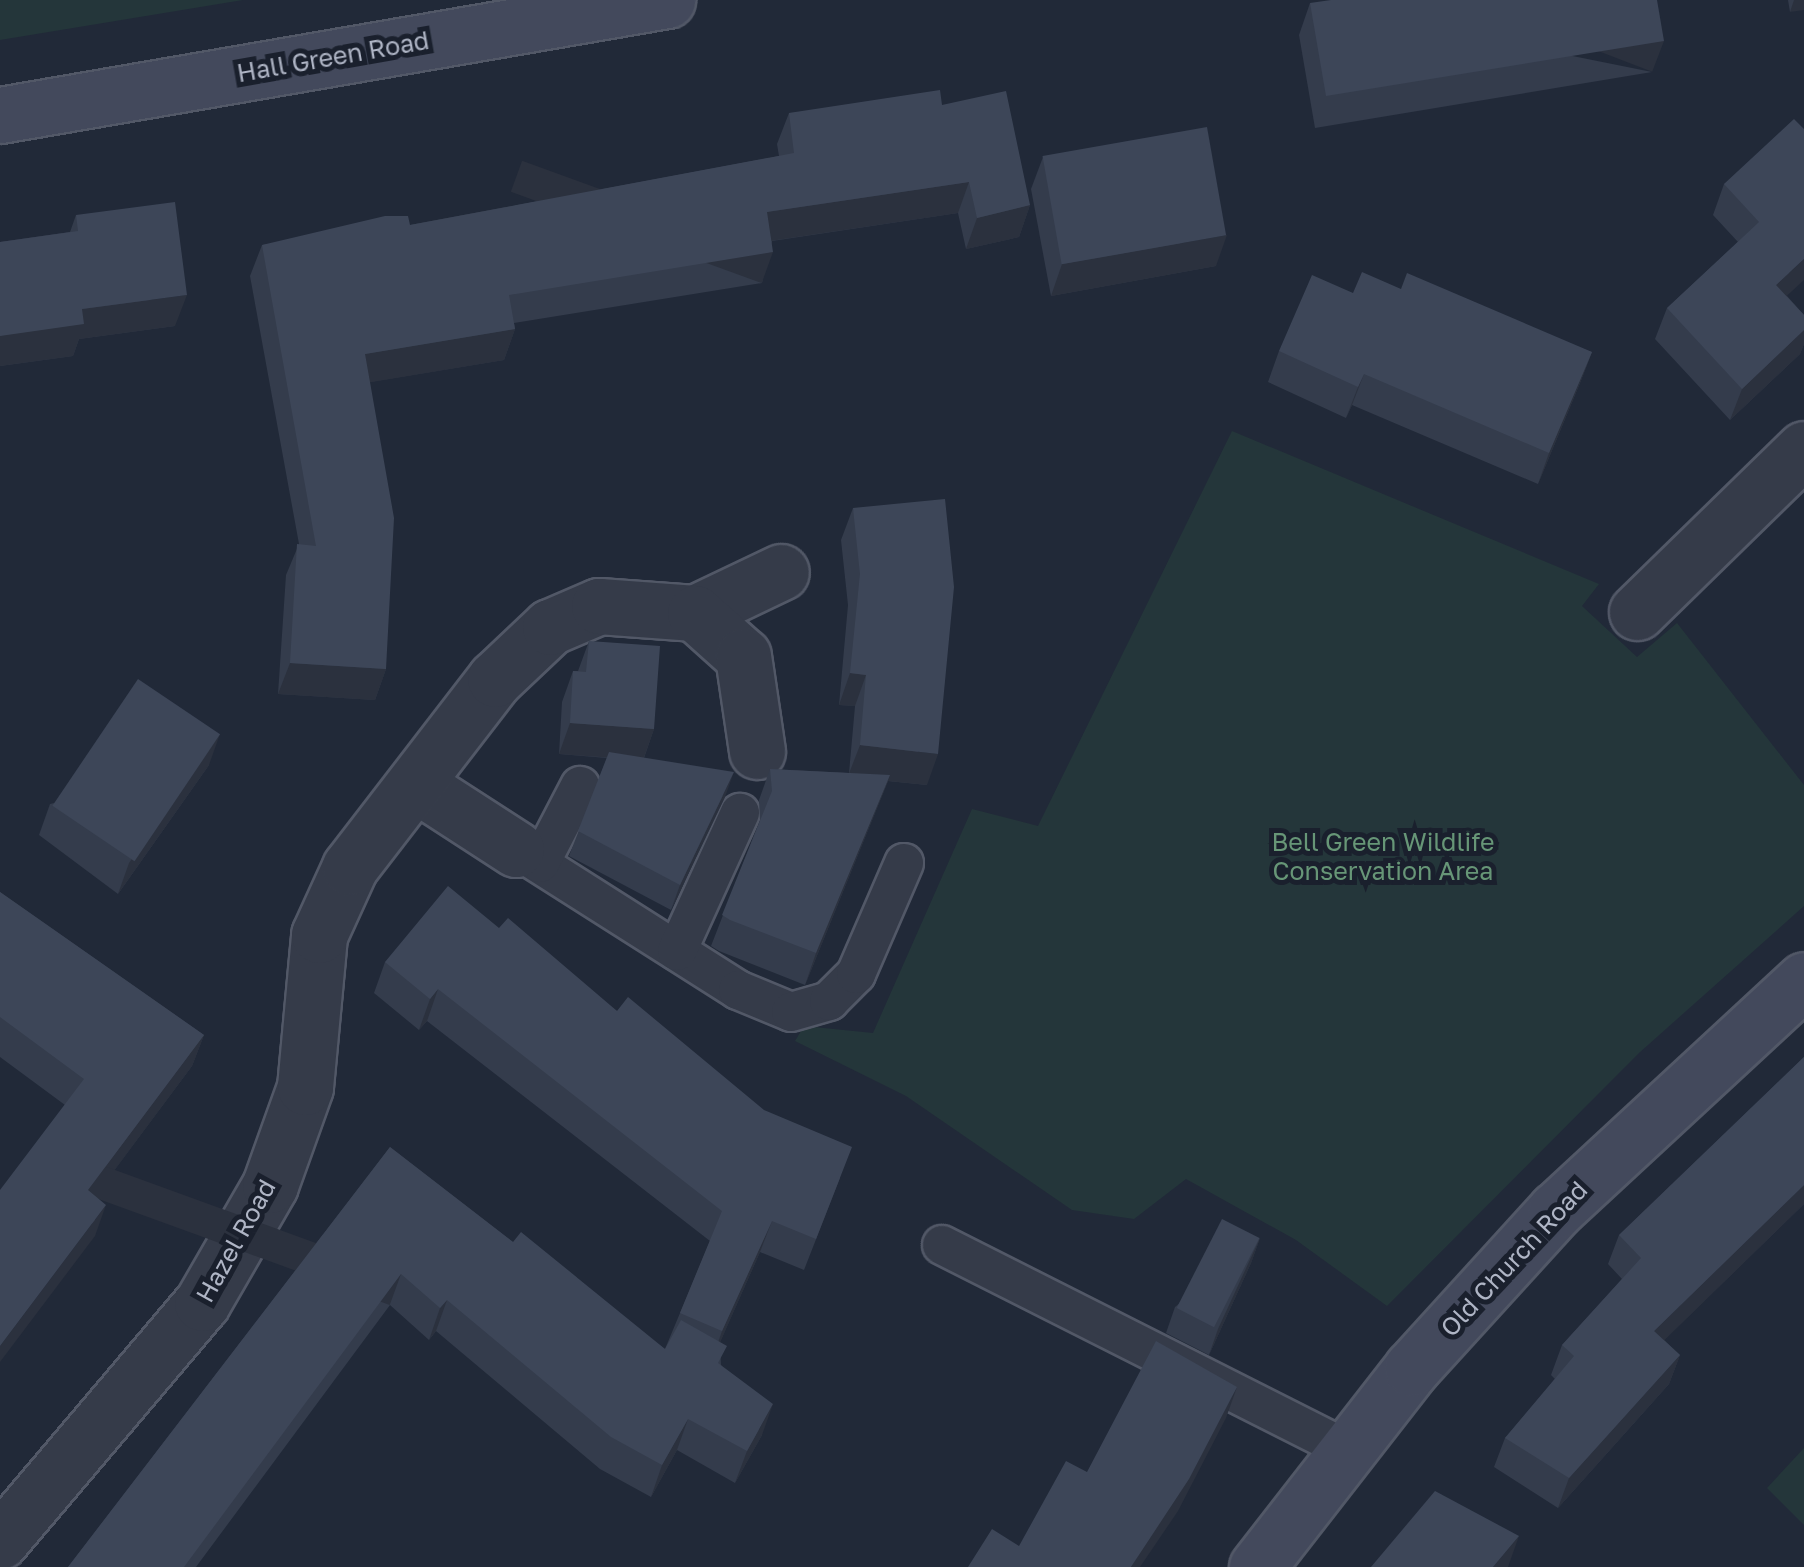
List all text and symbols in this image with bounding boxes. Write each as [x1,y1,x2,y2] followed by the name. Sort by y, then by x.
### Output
[235,25,431,89] street label: Hall Green Road
[1271,828,1495,887] park label: Bell Green Wildlife Conservation Area
[190,1174,282,1308] street label: Hazel Road
[1434,1175,1594,1343] street label: Old Church Road

